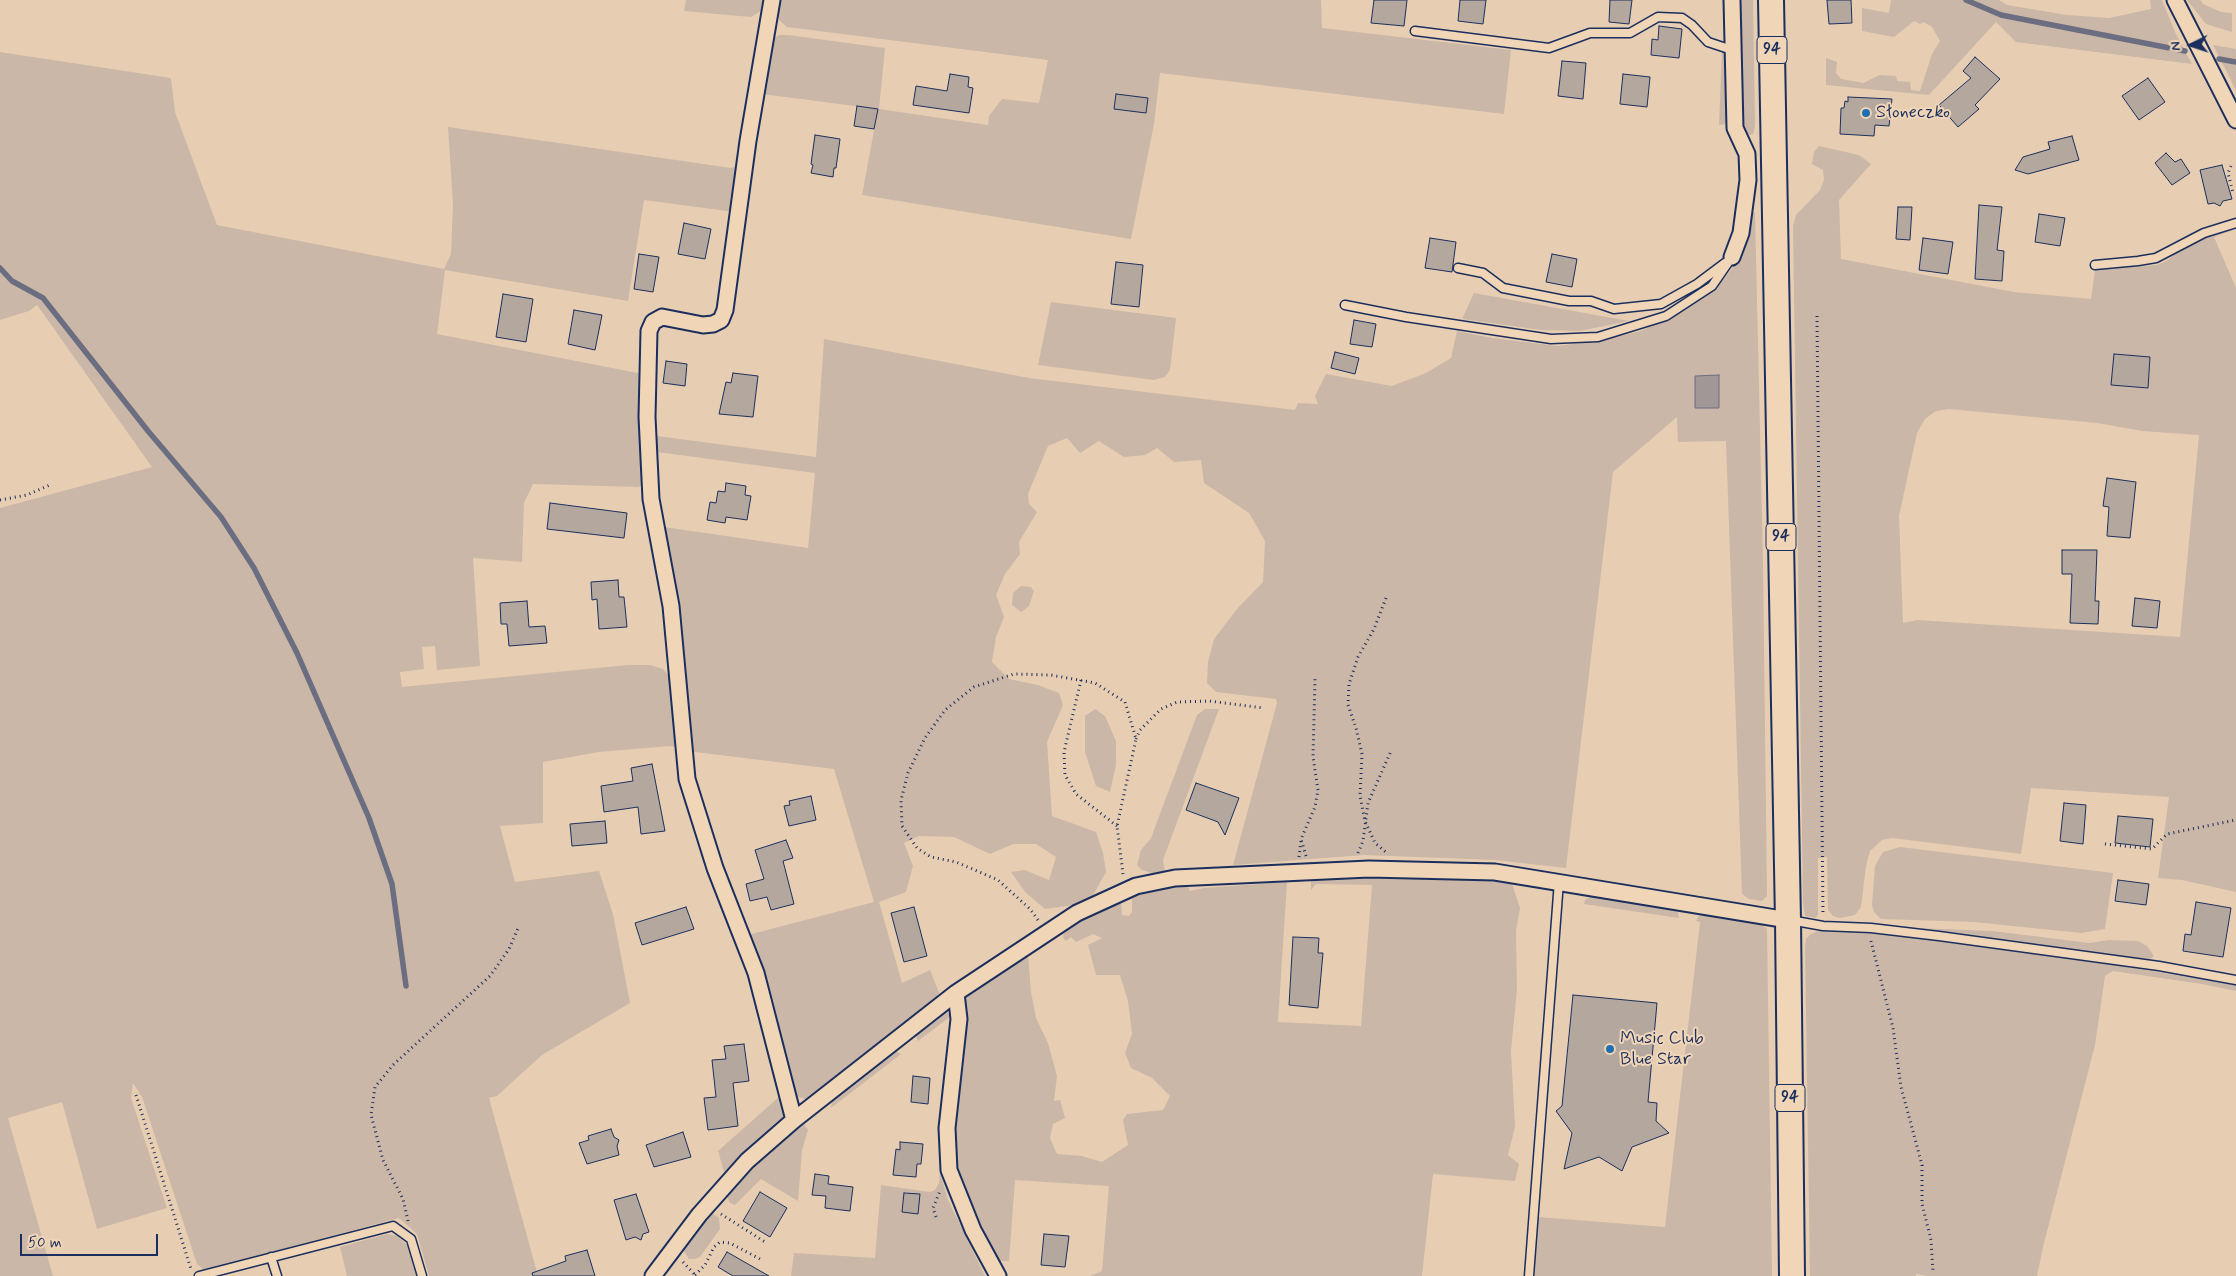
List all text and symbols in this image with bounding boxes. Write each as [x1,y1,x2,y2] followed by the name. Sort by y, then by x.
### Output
[2166,20,2216,70] north arrow
[1757,36,1787,64] road number: 94
[2167,41,2185,51] text: N
[1876,102,1950,124] place label: Słoneczko
[1860,107,1872,119] marker: Słoneczko
[1766,524,1796,550] road number: 94
[1620,1028,1704,1070] place label: Music Club Blue Star
[1604,1043,1616,1055] marker: Music Club Blue Star
[1775,1084,1805,1112] road number: 94
[22,1224,160,1256] scale bar
[28,1233,62,1253] text: 50 m

